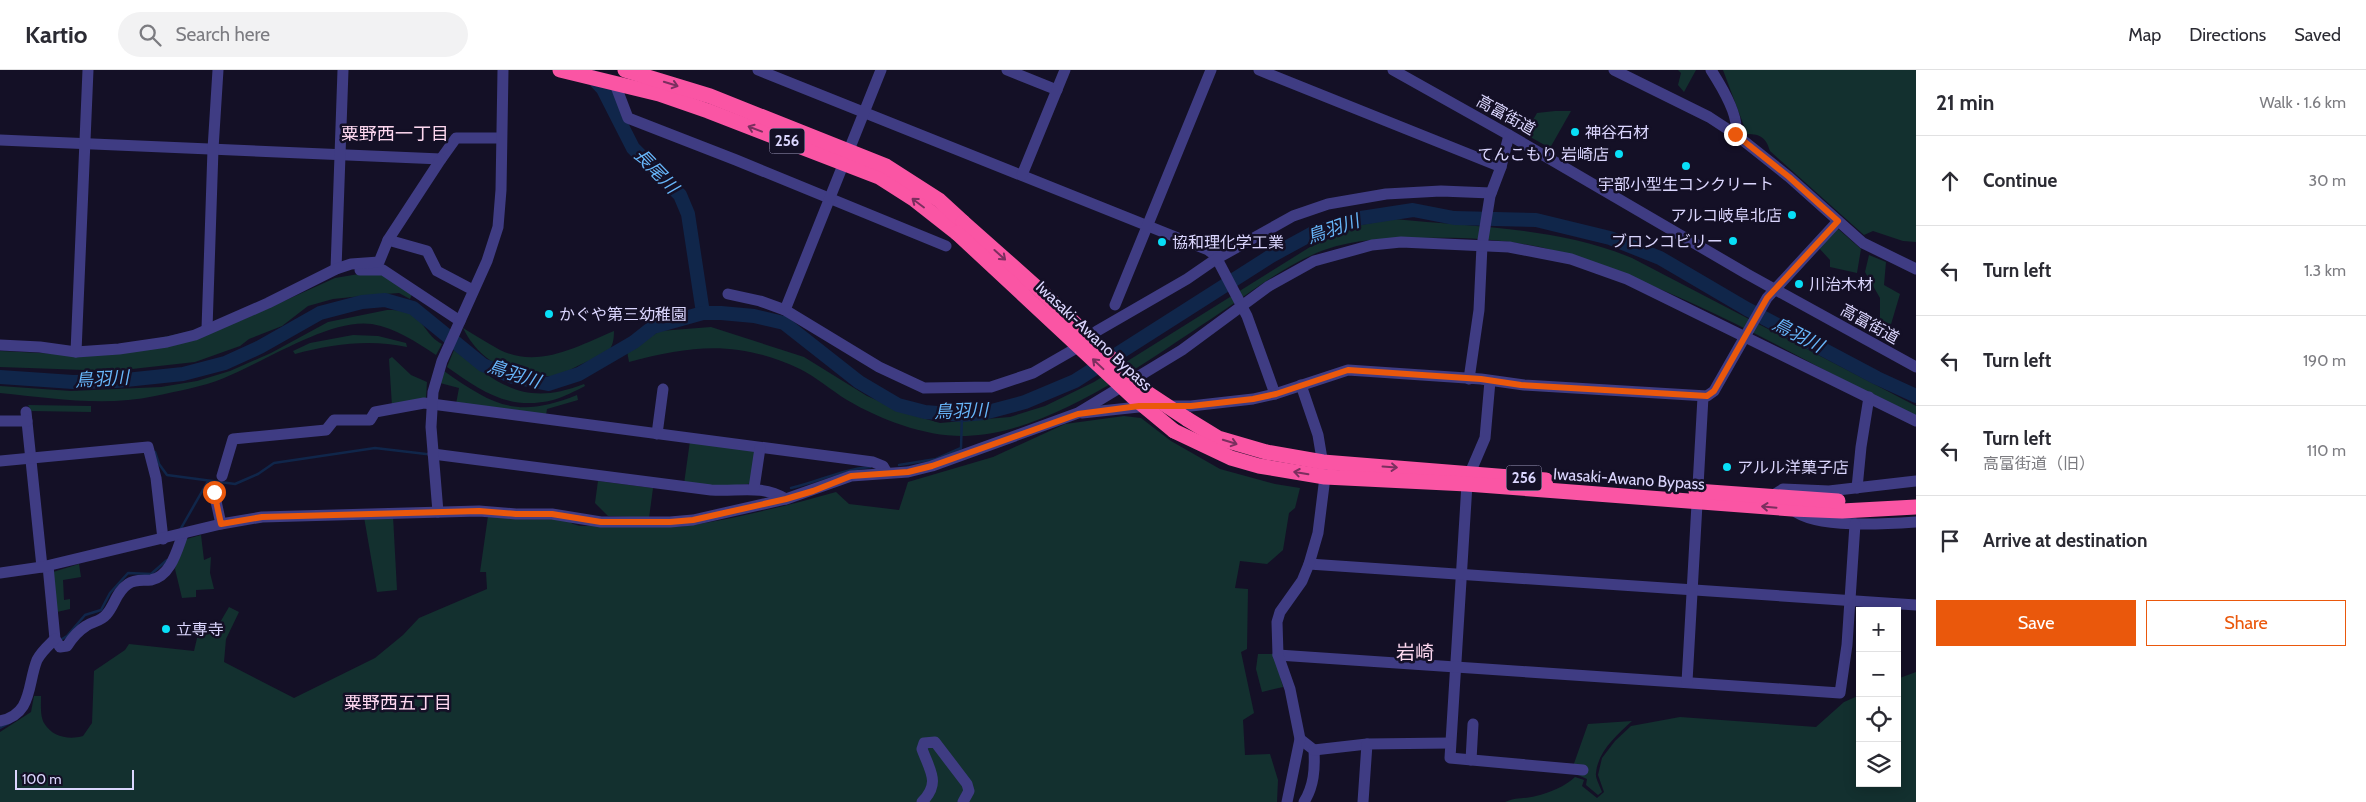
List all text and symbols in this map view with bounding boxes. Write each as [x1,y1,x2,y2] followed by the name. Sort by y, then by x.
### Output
[118,12,468,57] search box
[25,20,88,49] text: Kartio
[136,21,164,49] icon: search
[176,23,270,46] text: Search here
[2128,24,2161,46] text: Map
[2189,24,2266,46] text: Directions
[2294,24,2341,46] text: Saved
[663,80,679,90] one-way arrow
[1936,90,1994,115] text: 21 min
[1473,91,1539,139] street label: 高富街道
[2259,93,2346,112] text: Walk · 1.6 km
[341,123,449,145] district label: 粟野西一丁目
[748,123,763,133] one-way arrow
[1585,123,1649,142] place label: 神谷石材
[1724,123,1747,146] route end
[1569,126,1581,138] marker: 神谷石材
[770,128,804,154] road number: 256
[629,144,684,200] water label: 長尾川
[1477,145,1609,164] place label: てんこもり 岩崎店
[1613,148,1625,160] marker: てんこもり 岩崎店
[1680,160,1692,172] marker: 宇部小型生コンクリート
[1936,167,1964,195] icon: ahead
[1983,169,2057,192] text: Continue
[2309,171,2346,190] text: 30 m
[1598,175,1774,194] place label: 宇部小型生コンクリート
[912,197,925,208] one-way arrow
[1670,206,1782,225] place label: アルコ岐阜北店
[1304,209,1364,248] water label: 鳥羽川
[1786,209,1798,221] marker: アルコ岐阜北店
[1611,232,1723,251] place label: ブロンコビリー
[1172,233,1284,252] place label: 協和理化学工業
[1727,235,1739,247] marker: ブロンコビリー
[1156,236,1168,248] marker: 協和理化学工業
[993,249,1006,261] one-way arrow
[1936,257,1964,285] icon: left
[1983,259,2051,282] text: Turn left
[2304,261,2346,280] text: 1.3 km
[1809,275,1873,294] place label: 川治木材
[1032,277,1156,395] street label: Iwasaki-Awano Bypass
[1793,278,1805,290] marker: 川治木材
[1837,300,1903,348] street label: 高富街道
[559,305,687,324] place label: かぐや第三幼稚園
[543,308,555,320] marker: かぐや第三幼稚園
[1769,313,1829,358] water label: 鳥羽川
[1936,347,1964,375] icon: left
[1983,349,2051,372] text: Turn left
[2303,351,2346,370] text: 190 m
[485,355,545,393] water label: 鳥羽川
[1091,358,1104,370] one-way arrow
[74,366,132,391] water label: 鳥羽川
[934,399,990,423] water label: 鳥羽川
[1983,427,2051,450] text: Turn left
[1221,437,1237,447] one-way arrow
[1936,437,1964,465] icon: left
[2307,441,2346,460] text: 110 m
[1983,454,2095,473] text: 高富街道（旧）
[1737,458,1849,477] place label: アルル洋菓子店
[1721,461,1733,473] marker: アルル洋菓子店
[1381,463,1397,472] one-way arrow
[1553,464,1706,494] street label: Iwasaki-Awano Bypass
[1506,466,1542,490] road number: 256
[1293,468,1309,478] one-way arrow
[203,481,226,504] route start
[1761,503,1777,512] one-way arrow
[1936,527,1964,555] icon: arrive
[1983,529,2147,552] text: Arrive at destination
[1936,600,2136,646] button: Save
[2146,600,2346,646] button: Share
[1856,607,1901,787] map controls
[1856,607,1901,652] button: +
[176,620,224,639] place label: 立専寺
[160,623,172,635] marker: 立専寺
[1396,641,1434,664] district label: 岩崎
[1856,652,1901,697] button: −
[344,692,452,714] district label: 粟野西五丁目
[1856,697,1901,742] button: locate
[1856,742,1901,787] button: layers
[15,767,134,790] scale bar
[22,770,62,788] text: 100 m

